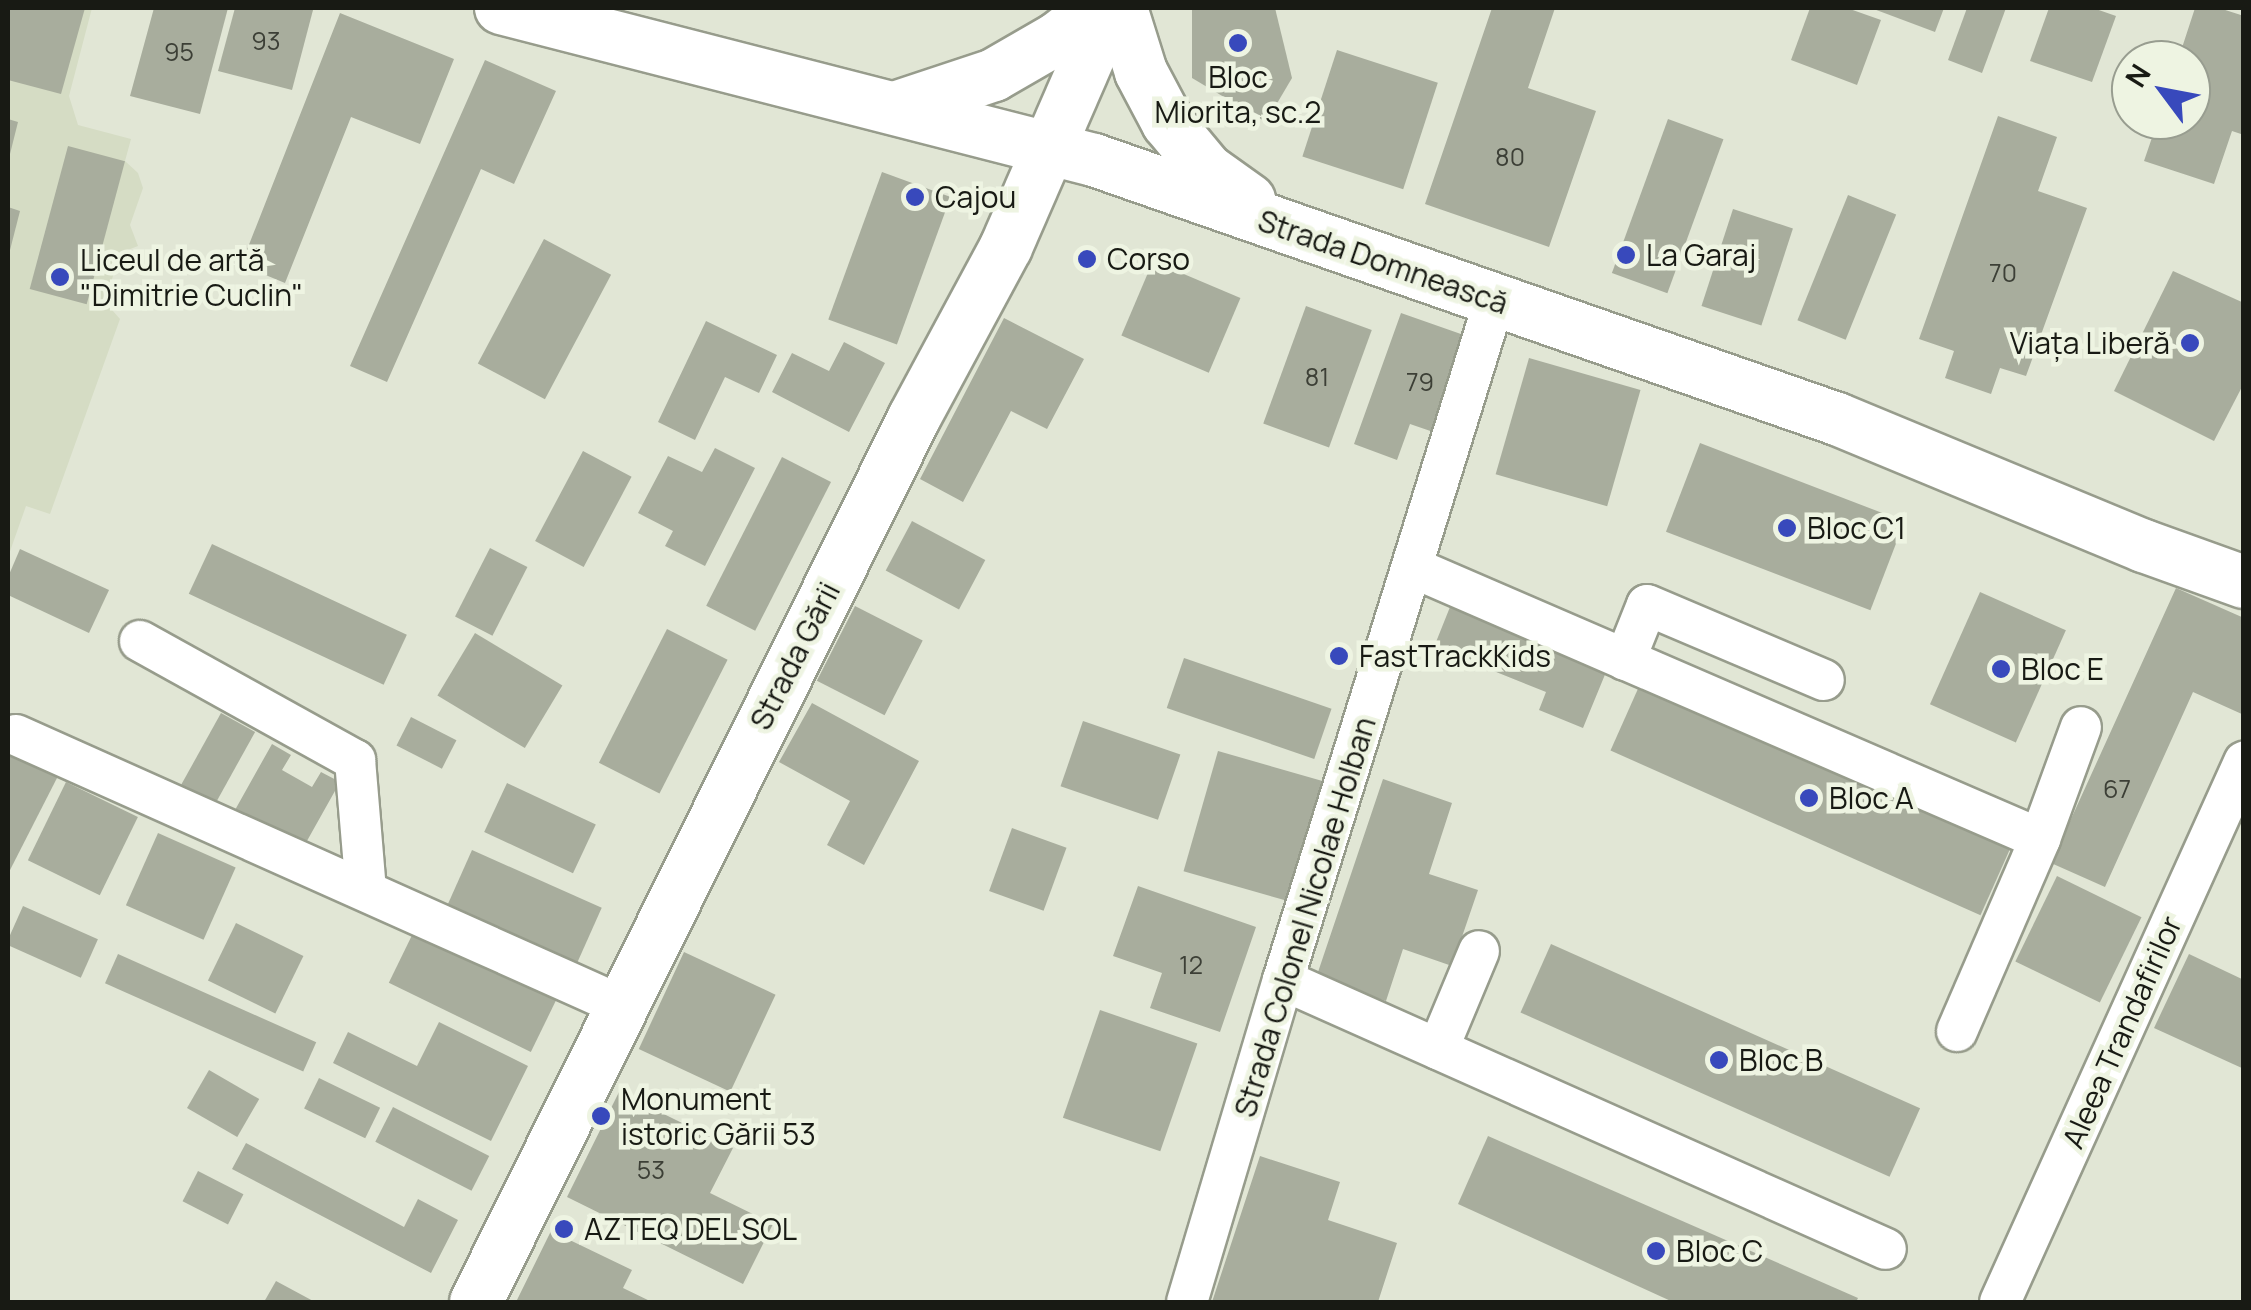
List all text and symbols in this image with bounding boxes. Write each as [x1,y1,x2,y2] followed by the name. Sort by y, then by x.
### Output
[251,26,281,56] house number: 93
[1227,32,1249,54] marker: Bloc Miorita, sc.2
[164,37,194,67] house number: 95
[2111,40,2211,140] north arrow
[2116,57,2159,94] text: N
[1155,59,1321,130] place label: Bloc Miorita, sc.2
[1495,142,1525,172] house number: 80
[935,179,1016,215] place label: Cajou
[904,186,926,208] marker: Cajou
[1253,202,1513,322] street label: Strada Domnească
[1646,237,1756,273] place label: La Garaj
[1107,241,1190,277] place label: Corso
[80,242,303,312] place label: Liceul de artă "Dimitrie Cuclin"
[1615,244,1637,266] marker: La Garaj
[1076,248,1098,270] marker: Corso
[1989,258,2017,288] house number: 70
[49,266,71,288] marker: Liceul de artă "Dimitrie Cuclin"
[2010,325,2170,361] place label: Viața Liberă
[2179,332,2201,354] marker: Viața Liberă
[1305,362,1329,392] house number: 81
[1406,367,1434,397] house number: 79
[1807,510,1906,546] place label: Bloc C1
[1776,517,1798,539] marker: Bloc C1
[743,576,847,736] street label: Strada Gării
[1359,638,1551,674] place label: FastTrackKids
[1328,645,1350,667] marker: FastTrackKids
[2021,651,2104,687] place label: Bloc E
[1990,658,2012,680] marker: Bloc E
[1227,713,1383,1121] street label: Strada Colonel Nicolae Holban
[2103,774,2131,804] house number: 67
[1829,780,1914,816] place label: Bloc A
[1798,787,1820,809] marker: Bloc A
[2055,910,2189,1154] street label: Aleea Trandafirilor
[1179,950,1203,980] house number: 12
[1739,1042,1823,1078] place label: Bloc B
[1708,1049,1730,1071] marker: Bloc B
[621,1081,816,1152] place label: Monument istoric Gării 53
[590,1105,612,1127] marker: Monument istoric Gării 53
[637,1155,665,1185] house number: 53
[584,1211,798,1247] place label: AZTEQ DEL SOL
[553,1218,575,1240] marker: AZTEQ DEL SOL
[1676,1233,1763,1269] place label: Bloc C
[1645,1240,1667,1262] marker: Bloc C

